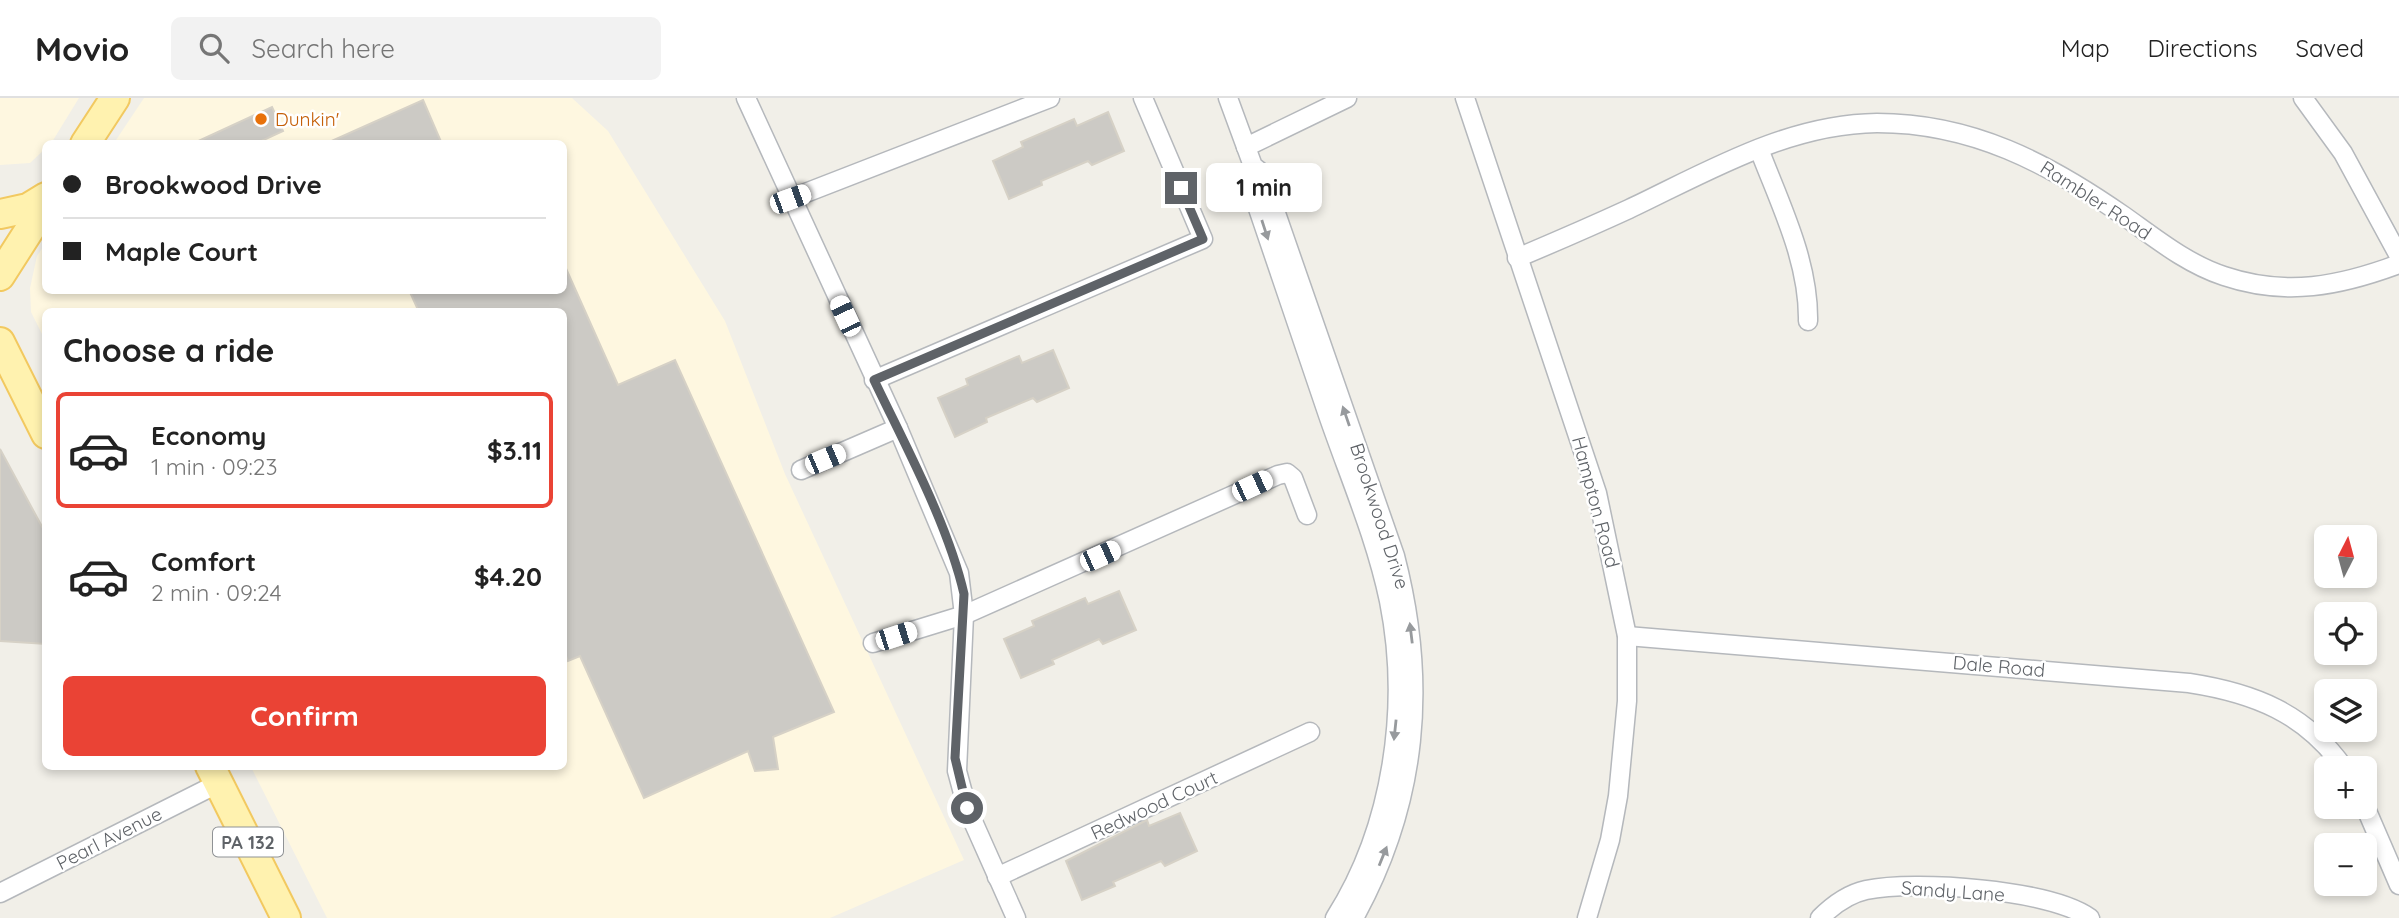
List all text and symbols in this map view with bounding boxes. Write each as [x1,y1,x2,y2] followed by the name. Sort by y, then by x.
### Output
[171,17,661,80] search box
[35,28,129,69] text: Movio
[195,29,233,67] icon: search
[251,32,395,65] text: Search here
[2061,33,2110,63] text: Map
[2148,33,2258,63] text: Directions
[2296,33,2364,63] text: Saved
[275,107,339,131] place label: Dunkin'
[253,111,269,127] marker: Dunkin'
[2036,155,2156,245] street label: Rambler Road
[1206,164,1321,212] callout: 1 min
[105,168,322,201] text: Brookwood Drive
[1165,172,1197,204] route end
[1236,173,1292,202] text: 1 min
[767,182,814,216] car
[1260,219,1271,240] one-way arrow
[105,235,258,268] text: Maple Court
[827,293,864,339] car
[63,330,275,370] text: Choose a ride
[1340,405,1351,426] one-way arrow
[67,419,130,482] icon: car
[151,419,266,452] text: Economy
[487,434,542,467] text: $3.11
[1567,434,1625,570] street label: Hampton Road
[1345,440,1415,592] street label: Brookwood Drive
[802,441,849,477] car
[151,452,278,481] text: 1 min · 09:23
[1229,468,1276,504] car
[2314,525,2376,588] north arrow
[2314,525,2377,896] map controls
[1077,538,1124,574] car
[67,545,130,608] icon: car
[151,545,256,578] text: Comfort
[474,560,542,593] text: $4.20
[151,578,282,607] text: 2 min · 09:24
[2314,602,2377,665] button: locate
[873,620,920,652] car
[1406,622,1417,644] one-way arrow
[1952,650,2046,682] street label: Dale Road
[63,676,546,756] button: Confirm
[2314,679,2377,742] button: layers
[1390,719,1401,741] one-way arrow
[2314,756,2377,819] button: +
[1087,765,1221,845] street label: Redwood Court
[951,792,983,824] route start
[52,801,166,875] street label: Pearl Avenue
[213,828,283,856] road number: PA 132
[2314,833,2377,896] button: −
[1378,846,1389,867] one-way arrow
[1900,875,2006,907] street label: Sandy Lane

